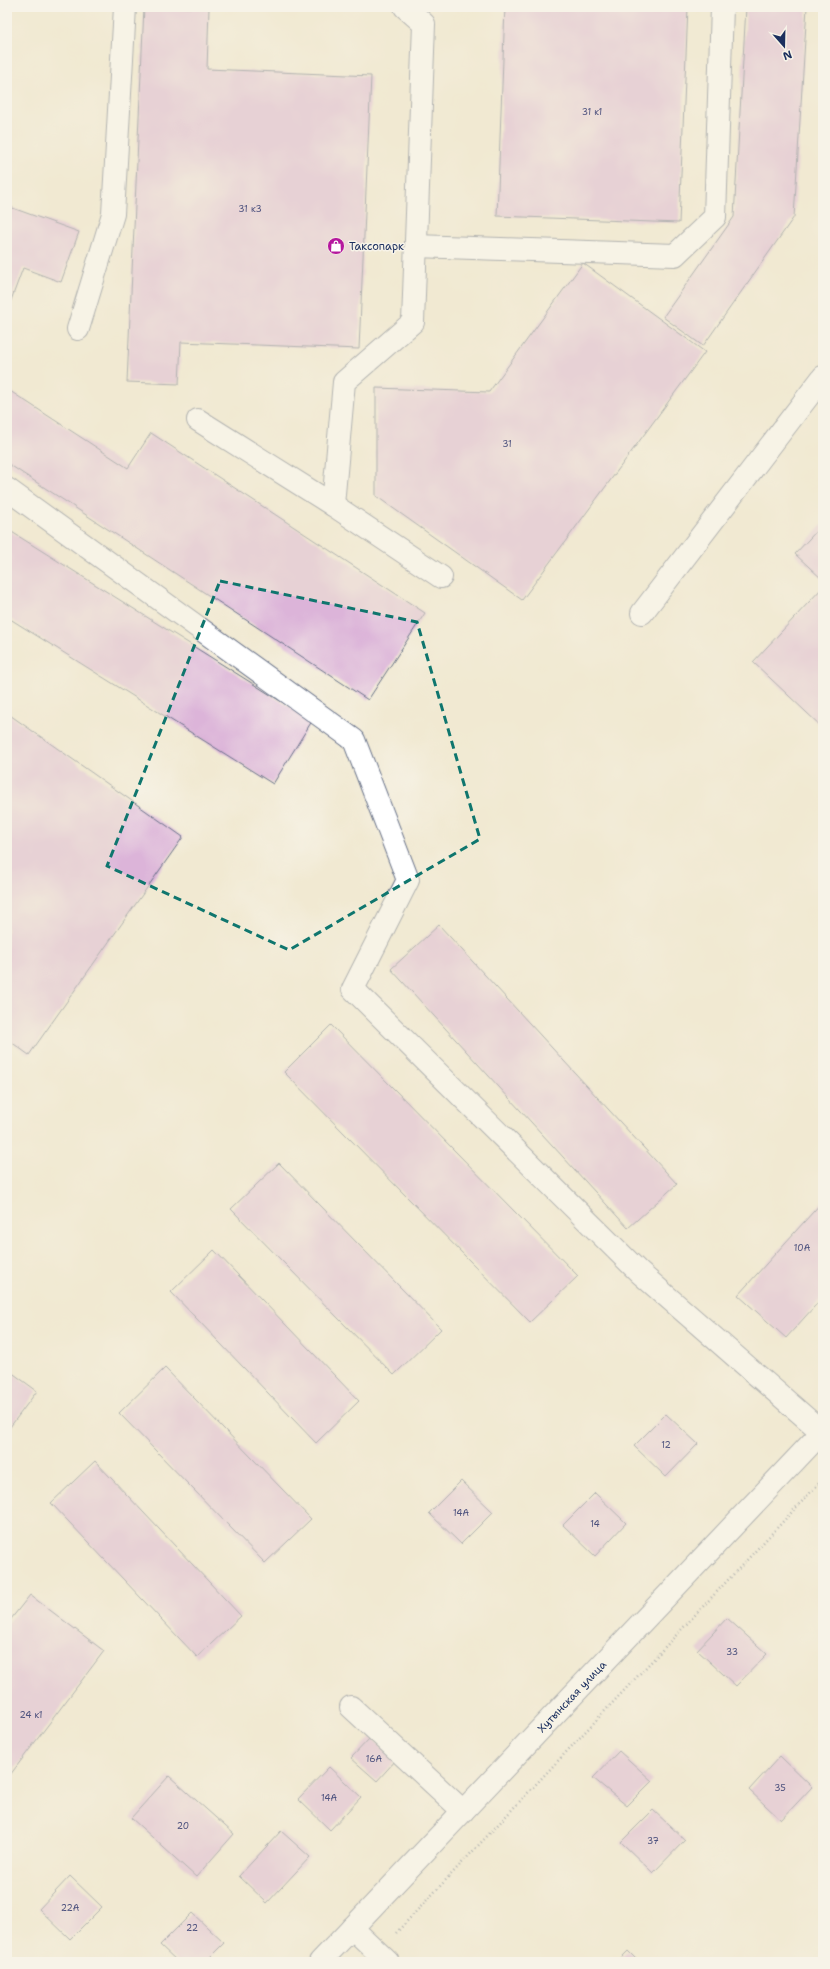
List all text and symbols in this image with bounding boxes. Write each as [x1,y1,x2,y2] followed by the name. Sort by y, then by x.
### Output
[764,26,804,66] north arrow
[780,46,794,64] text: N
[582,106,602,118] house number: 31 к1
[238,203,262,215] house number: 31 к3
[326,236,346,256] shop icon: Таксопарк
[349,239,404,254] place label: Таксопарк
[502,438,512,450] house number: 31
[794,1242,811,1254] house number: 10А
[661,1439,671,1451] house number: 12
[453,1507,470,1519] house number: 14А
[590,1518,600,1530] house number: 14
[726,1646,738,1658] house number: 33
[534,1657,610,1736] street label: Хутынская улица
[19,1709,43,1721] house number: 24 к1
[366,1753,383,1765] house number: 16А
[774,1782,786,1794] house number: 35
[321,1792,338,1804] house number: 14А
[177,1820,189,1832] house number: 20
[647,1835,659,1847] house number: 37
[61,1902,80,1914] house number: 22А
[186,1922,198,1934] house number: 22

